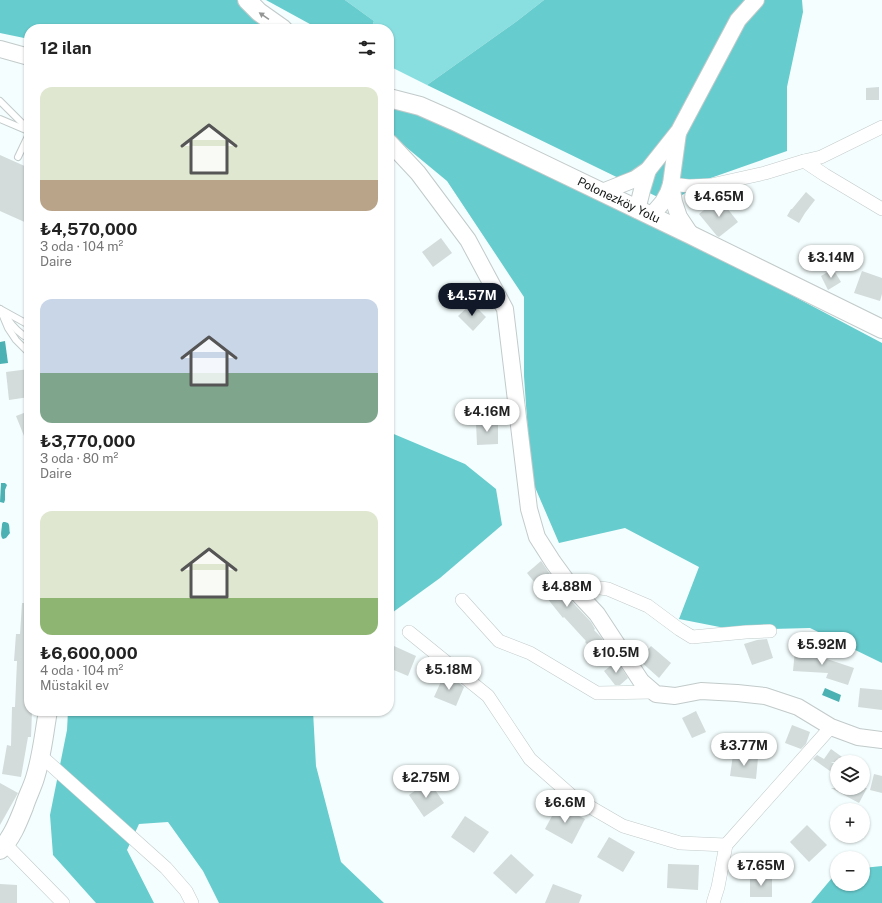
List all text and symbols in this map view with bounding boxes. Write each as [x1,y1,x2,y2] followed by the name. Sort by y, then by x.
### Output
[259,12,269,20] one-way arrow
[356,37,378,59] icon: filters
[40,38,92,58] text: 12 ilan
[173,113,245,185] icon: home
[575,174,662,226] street label: Polonezköy Yolu
[686,184,752,218] pin: ₺4.65M
[694,189,744,204] text: ₺4.65M
[40,219,137,239] text: ₺4,570,000
[40,239,123,254] text: 3 oda · 104 m²
[798,245,864,279] pin: ₺3.14M
[808,250,854,265] text: ₺3.14M
[40,254,72,269] text: Daire
[439,283,505,317] pin: ₺4.57M
[447,288,497,303] text: ₺4.57M
[173,325,245,397] icon: home
[454,399,520,433] pin: ₺4.16M
[464,404,510,419] text: ₺4.16M
[40,431,135,451] text: ₺3,770,000
[40,451,118,466] text: 3 oda · 80 m²
[40,466,72,481] text: Daire
[173,537,245,609] icon: home
[534,574,600,608] pin: ₺4.88M
[542,579,592,594] text: ₺4.88M
[789,632,855,666] pin: ₺5.92M
[797,637,847,652] text: ₺5.92M
[583,640,649,674] pin: ₺10.5M
[40,643,138,663] text: ₺6,600,000
[593,645,639,660] text: ₺10.5M
[416,657,482,691] pin: ₺5.18M
[425,662,473,677] text: ₺5.18M
[40,663,123,678] text: 4 oda · 104 m²
[40,678,109,693] text: Müstakil ev
[711,733,777,767] pin: ₺3.77M
[720,738,768,753] text: ₺3.77M
[830,755,870,891] map controls
[830,755,870,795] button: layers
[393,765,459,799] pin: ₺2.75M
[402,770,450,785] text: ₺2.75M
[537,790,593,824] pin: ₺6.6M
[544,795,586,810] text: ₺6.6M
[830,803,870,843] button: +
[830,851,870,891] button: −
[728,853,794,887] pin: ₺7.65M
[737,858,785,873] text: ₺7.65M

